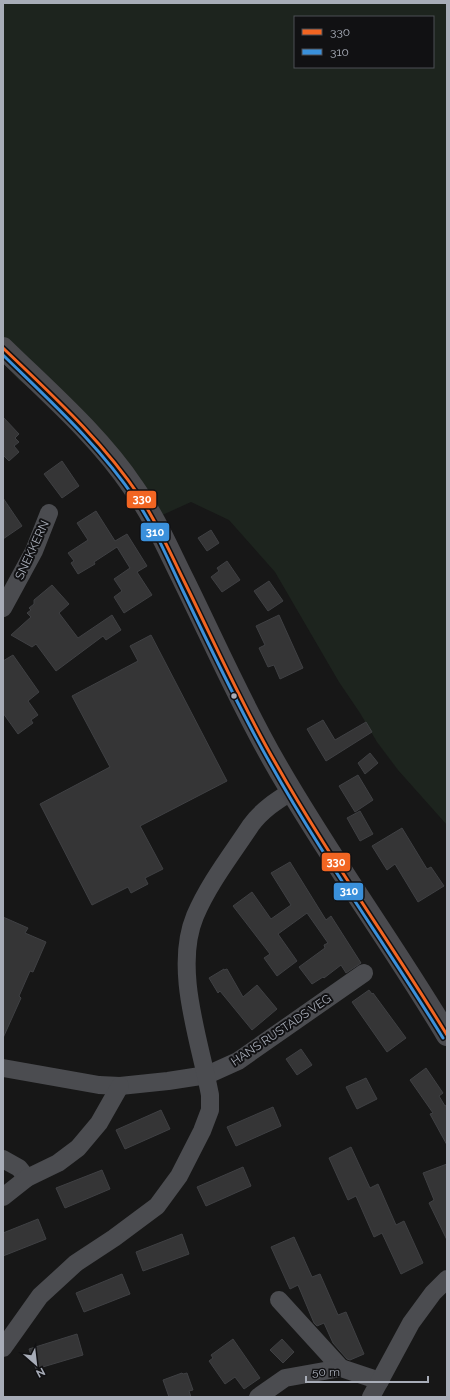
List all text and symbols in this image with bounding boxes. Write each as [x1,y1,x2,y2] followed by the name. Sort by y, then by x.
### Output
[294,16,434,68] legend
[330,25,350,39] text: 330
[330,45,349,59] text: 310
[126,490,157,509] line badge: 330
[132,493,152,506] text: 330
[12,518,52,582] street label: SNEKKERN
[140,522,170,542] line badge: 310
[146,526,164,539] text: 310
[229,691,239,701] unlabelled marker
[321,852,351,872] line badge: 330
[326,856,346,869] text: 330
[333,882,364,901] line badge: 310
[340,885,358,898] text: 310
[228,991,334,1069] street label: HANS RUSTADS VEG
[16,1344,56,1384] north arrow
[306,1358,428,1384] scale bar
[34,1365,47,1380] text: N
[312,1365,340,1379] text: 50 m

